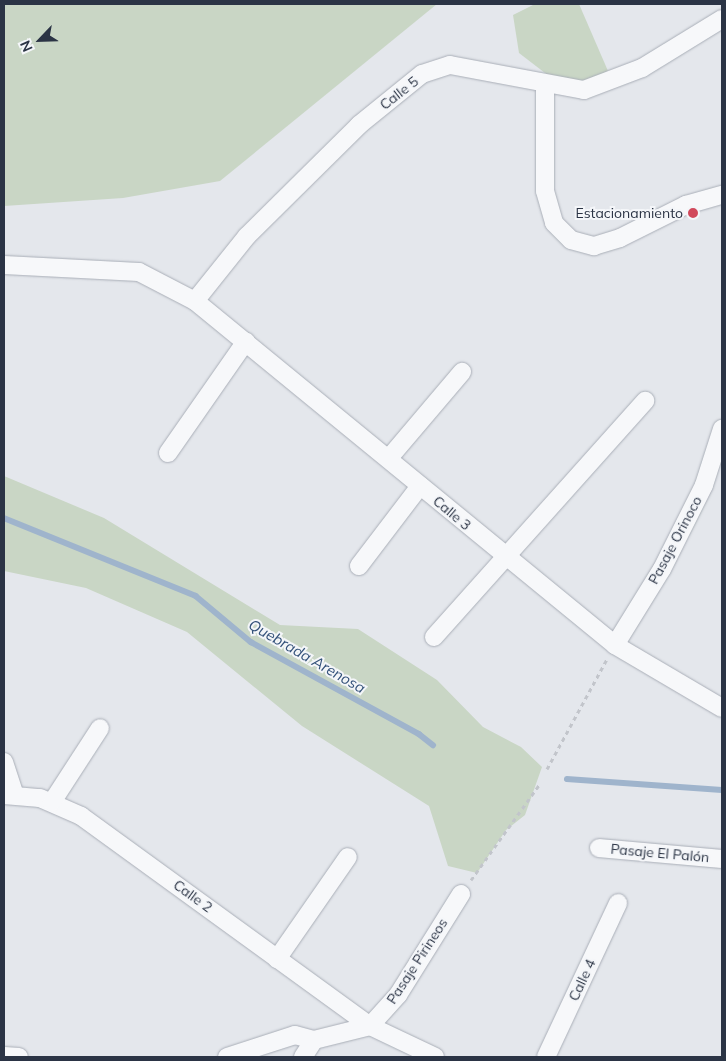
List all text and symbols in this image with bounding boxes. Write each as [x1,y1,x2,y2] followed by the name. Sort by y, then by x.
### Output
[15,15,65,65] north arrow
[16,38,37,55] text: N
[376,73,422,113] street label: Calle 5
[576,205,683,221] place label: Estacionamiento
[687,207,699,219] marker: Estacionamiento
[430,492,474,534] street label: Calle 3
[645,493,705,587] street label: Pasaje Orinoco
[245,615,369,697] water label: Quebrada Arenosa
[610,840,710,866] street label: Pasaje El Palón
[170,876,216,916] street label: Calle 2
[383,915,451,1007] street label: Pasaje Pirineos
[565,956,599,1004] street label: Calle 4

